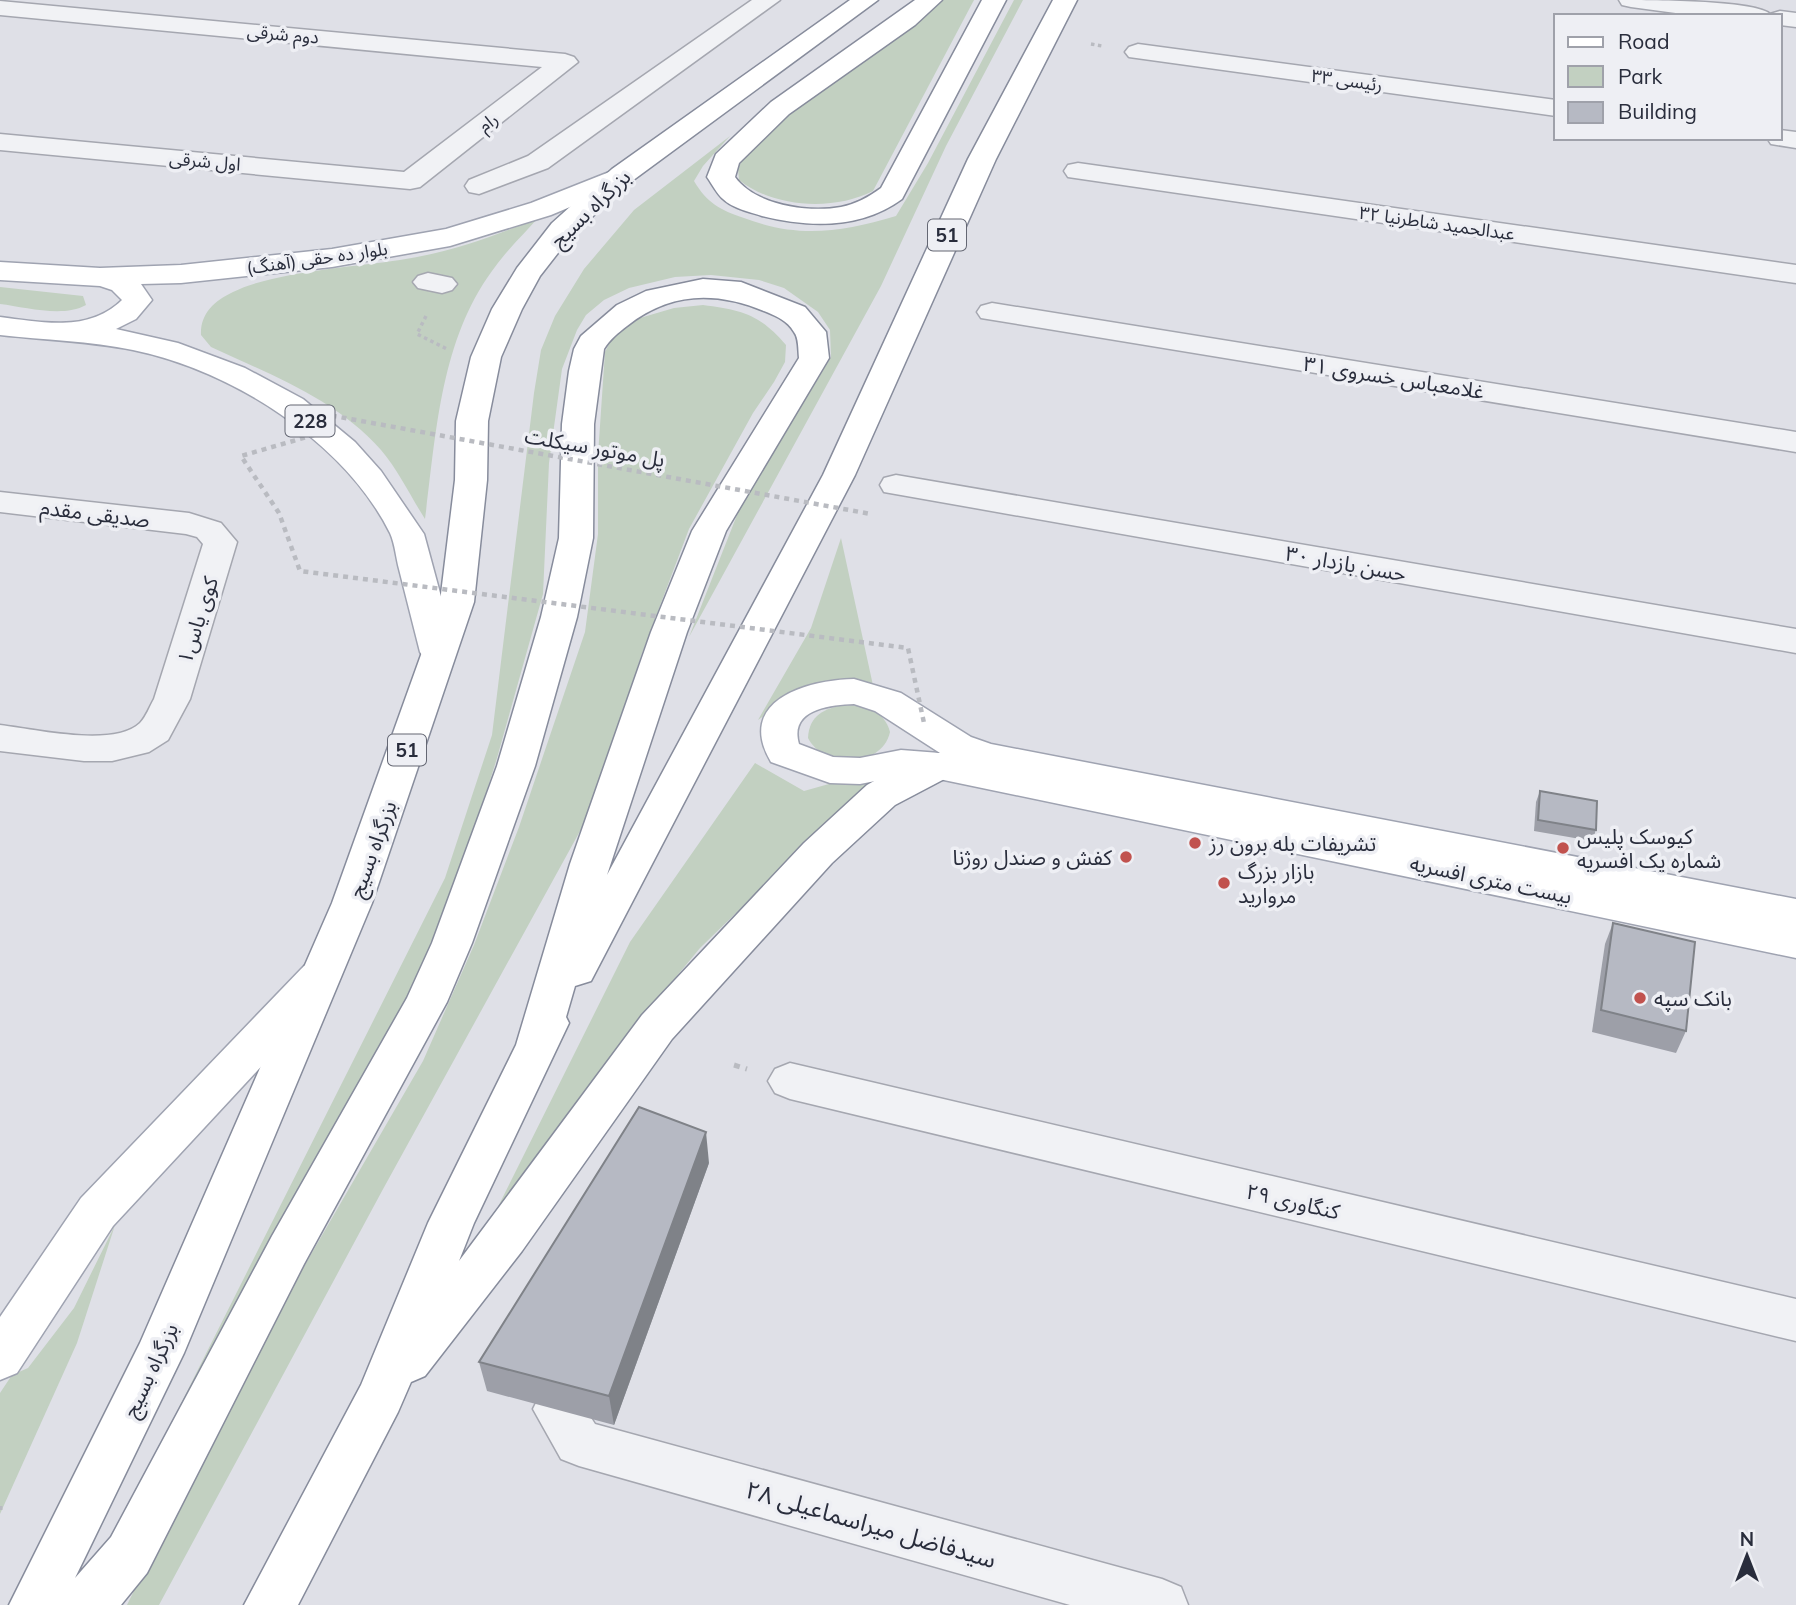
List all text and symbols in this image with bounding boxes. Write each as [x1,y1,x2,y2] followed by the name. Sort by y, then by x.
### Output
[1554,14,1782,140] legend
[246,19,320,52] street label: دوم شرقی
[1618,28,1669,54] text: Road
[1618,63,1662,89] text: Park
[1310,64,1384,96] street label: رئیسی ۳۳
[1618,98,1697,124] text: Building
[473,107,504,139] street label: رام
[168,146,242,176] street label: اول شرقی
[545,163,638,255] street label: بزرگراه بسیج
[1358,201,1516,245] street label: عبدالحمید شاطرنیا ۳۲
[928,219,966,250] road number: 51
[245,237,389,279] street label: بلوار ده حقی (آهنگ)
[1302,350,1486,404] street label: غلامعباس خسروی ۳۱
[286,406,334,436] road number: 228
[523,422,667,473] street label: پل موتور سیکلت
[38,493,151,537] street label: صدیقی مقدم
[1284,540,1408,586] street label: حسن بازدار ۳۰
[171,573,223,667] street label: کوی یاس۱
[388,734,426,765] road number: 51
[342,797,404,902] street label: بزرگراه بسیج
[1577,823,1721,873] place label: کیوسک پلیس شماره یک افسریه
[1208,830,1376,856] place label: تشریفات بله برون رز
[1187,835,1203,851] marker: تشریفات بله برون رز
[1555,840,1571,856] marker: کیوسک پلیس شماره یک افسریه
[953,844,1112,870] place label: کفش و صندل روژنا
[1118,849,1134,865] marker: کفش و صندل روژنا
[1408,849,1574,909] street label: بیست متری افسریه
[1238,858,1314,908] place label: بازار بزرگ مروارید
[1216,875,1232,891] marker: بازار بزرگ مروارید
[1654,985,1732,1012] place label: بانک سپه
[1632,990,1648,1006] marker: بانک سپه
[1244,1178,1343,1224] street label: کنگاوری ۲۹
[117,1319,186,1423] street label: بزرگراه بسیج
[742,1474,1000,1574] street label: سیدفاضل میراسماعیلی ۲۸
[1712,1521,1782,1591] north arrow
[1740,1527,1754,1551] text: N

